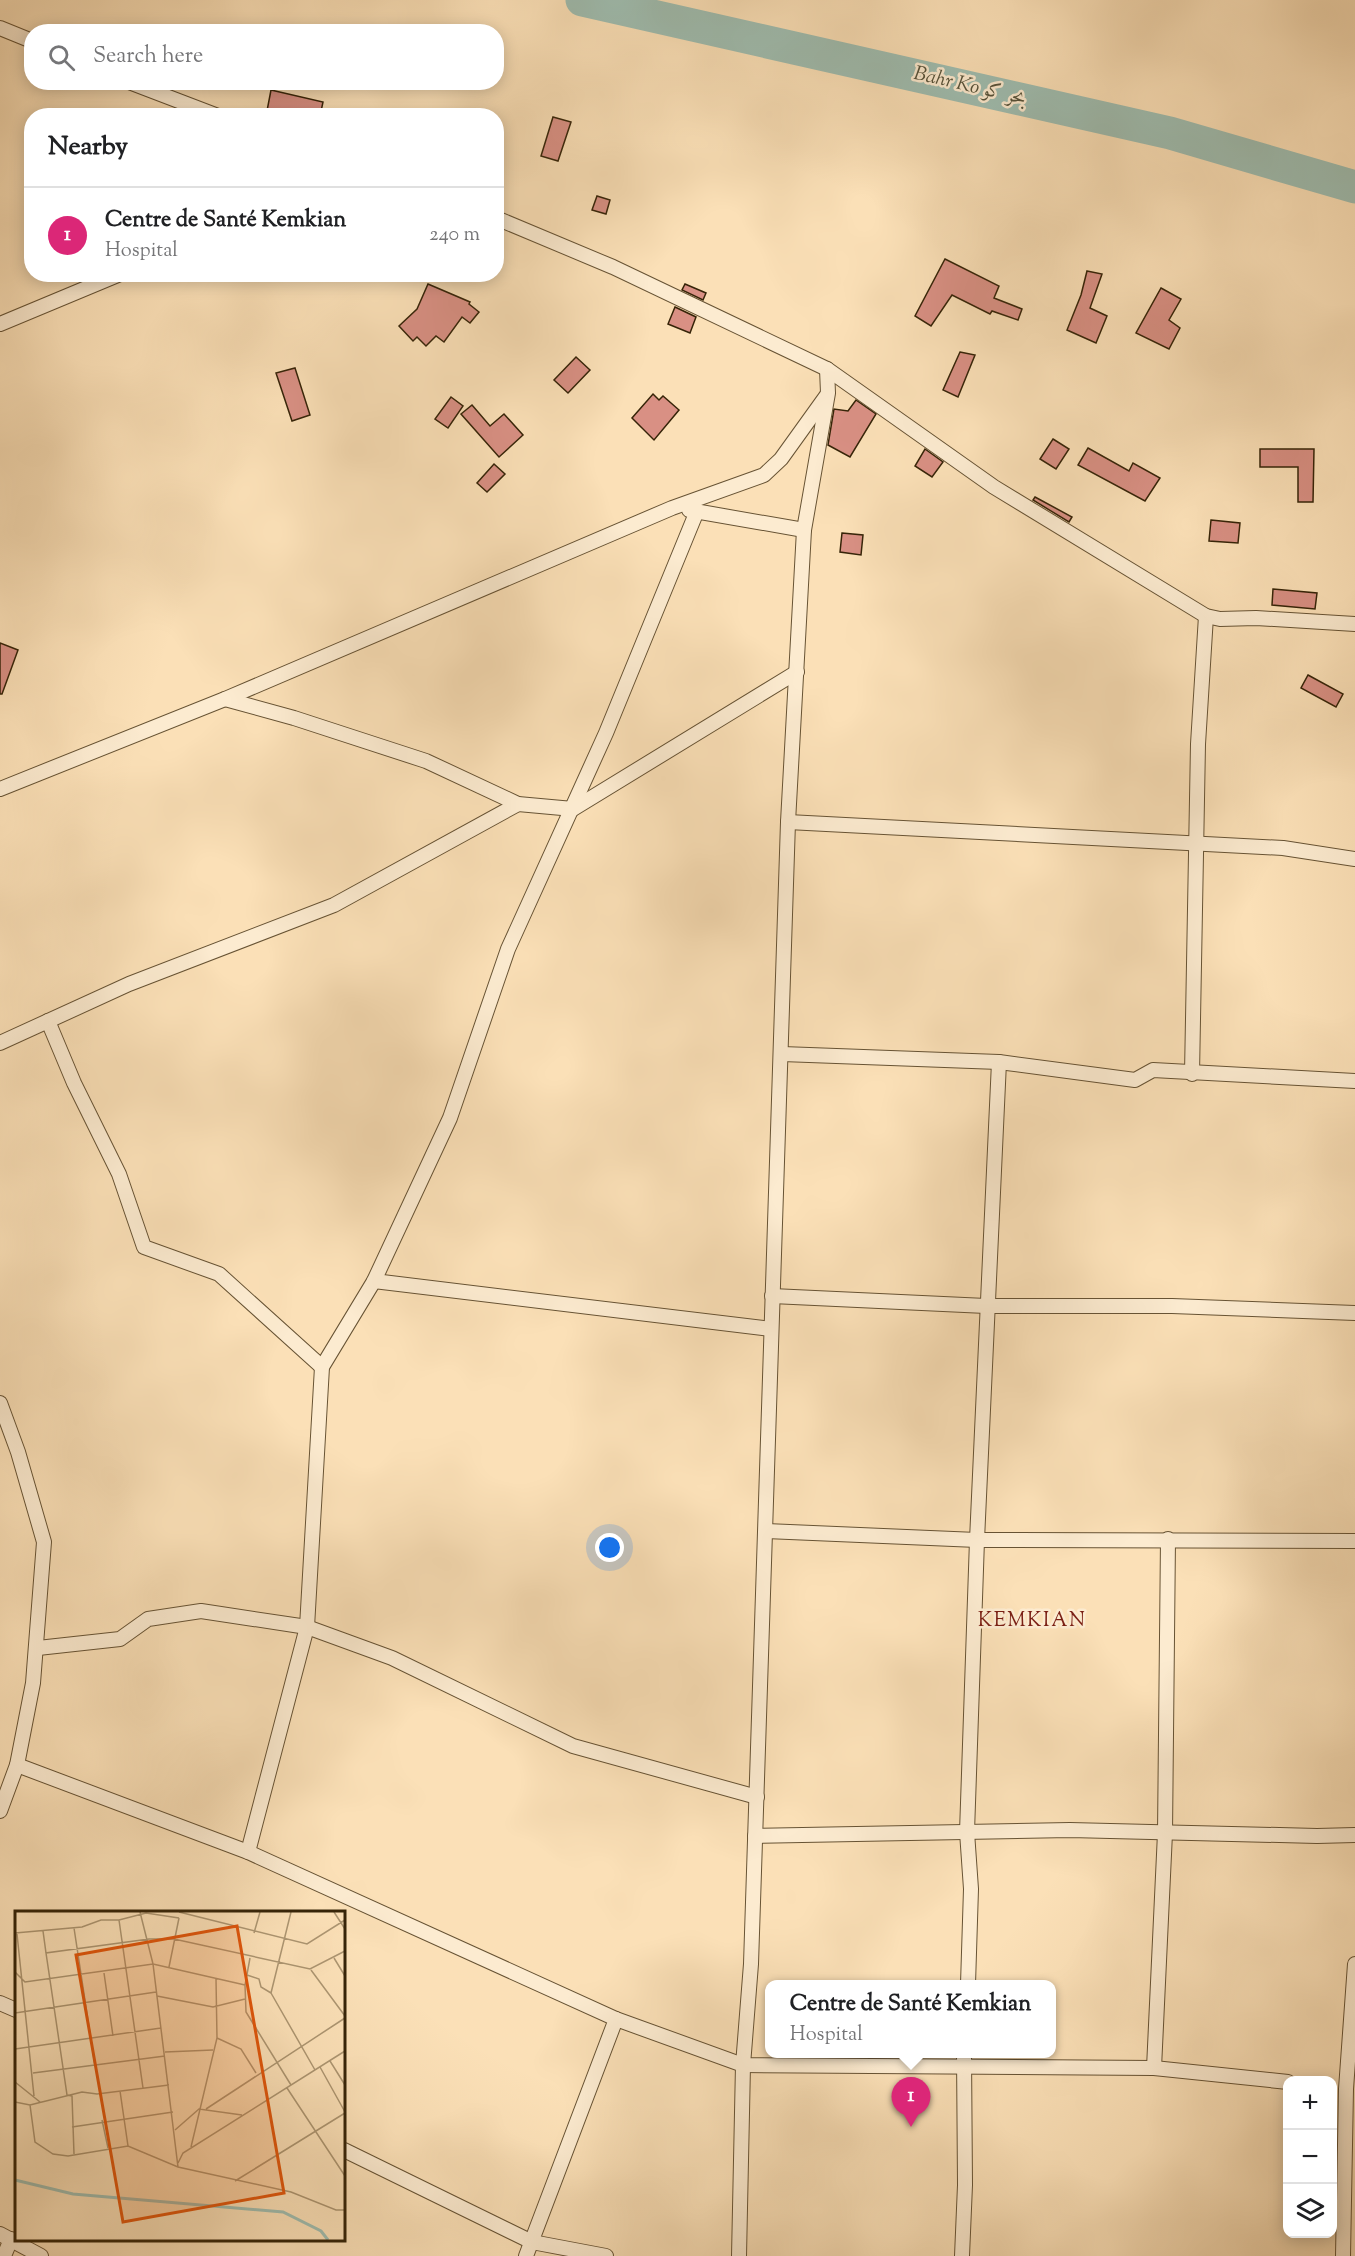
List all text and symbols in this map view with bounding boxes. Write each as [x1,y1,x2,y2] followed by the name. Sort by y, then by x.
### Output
[24,24,504,90] search box
[45,41,78,74] icon: search
[93,41,203,73] text: Search here
[911,60,1029,114] water label: Bahr Ko بحر كو
[48,129,128,166] text: Nearby
[105,205,346,237] text: Centre de Santé Kemkian
[64,221,71,250] text: 1
[429,221,480,250] text: 240 m
[105,237,178,266] text: Hospital
[595,1533,624,1562] your location
[978,1607,1086,1636] district label: KEMKIAN
[15,1911,345,2241] inset map
[765,1980,1056,2058] popup
[790,1989,1031,2021] text: Centre de Santé Kemkian
[790,2021,863,2050] text: Hospital
[1283,2076,1337,2238] map controls
[1283,2076,1337,2130] button: +
[892,2078,930,2127] pin: 1
[1283,2130,1337,2184] button: −
[1283,2184,1337,2238] button: layers

